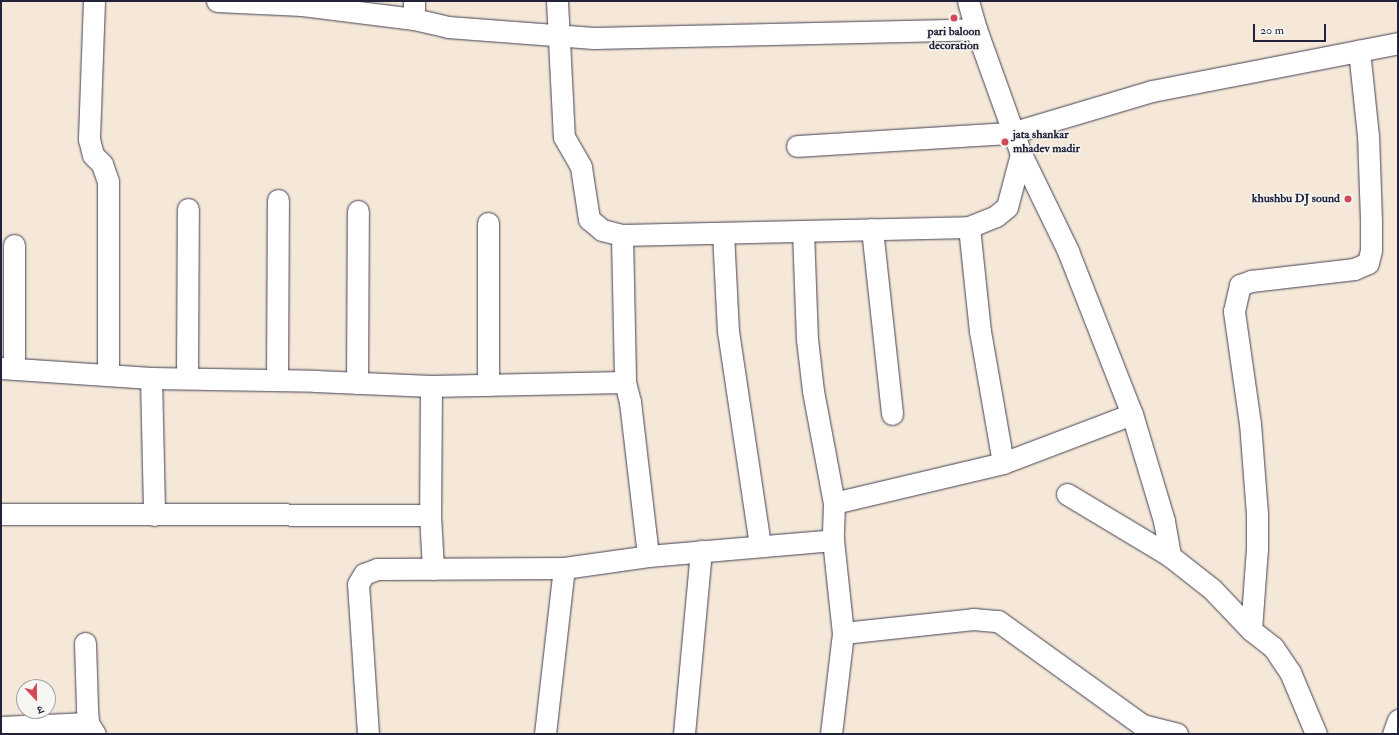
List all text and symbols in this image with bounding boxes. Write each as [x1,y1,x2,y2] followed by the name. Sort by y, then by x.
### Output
[949,13,959,23] marker: pari baloon decoration
[1255,16,1328,42] scale bar
[1260,23,1284,38] text: 20 m
[928,25,980,53] place label: pari baloon decoration
[1013,128,1080,156] place label: jata shankar mhadev madir
[1000,137,1010,147] marker: jata shankar mhadev madir
[1252,192,1340,206] place label: khushbu DJ sound
[1343,194,1353,204] marker: khushbu DJ sound
[16,679,56,719] north arrow
[35,703,45,717] text: उ

